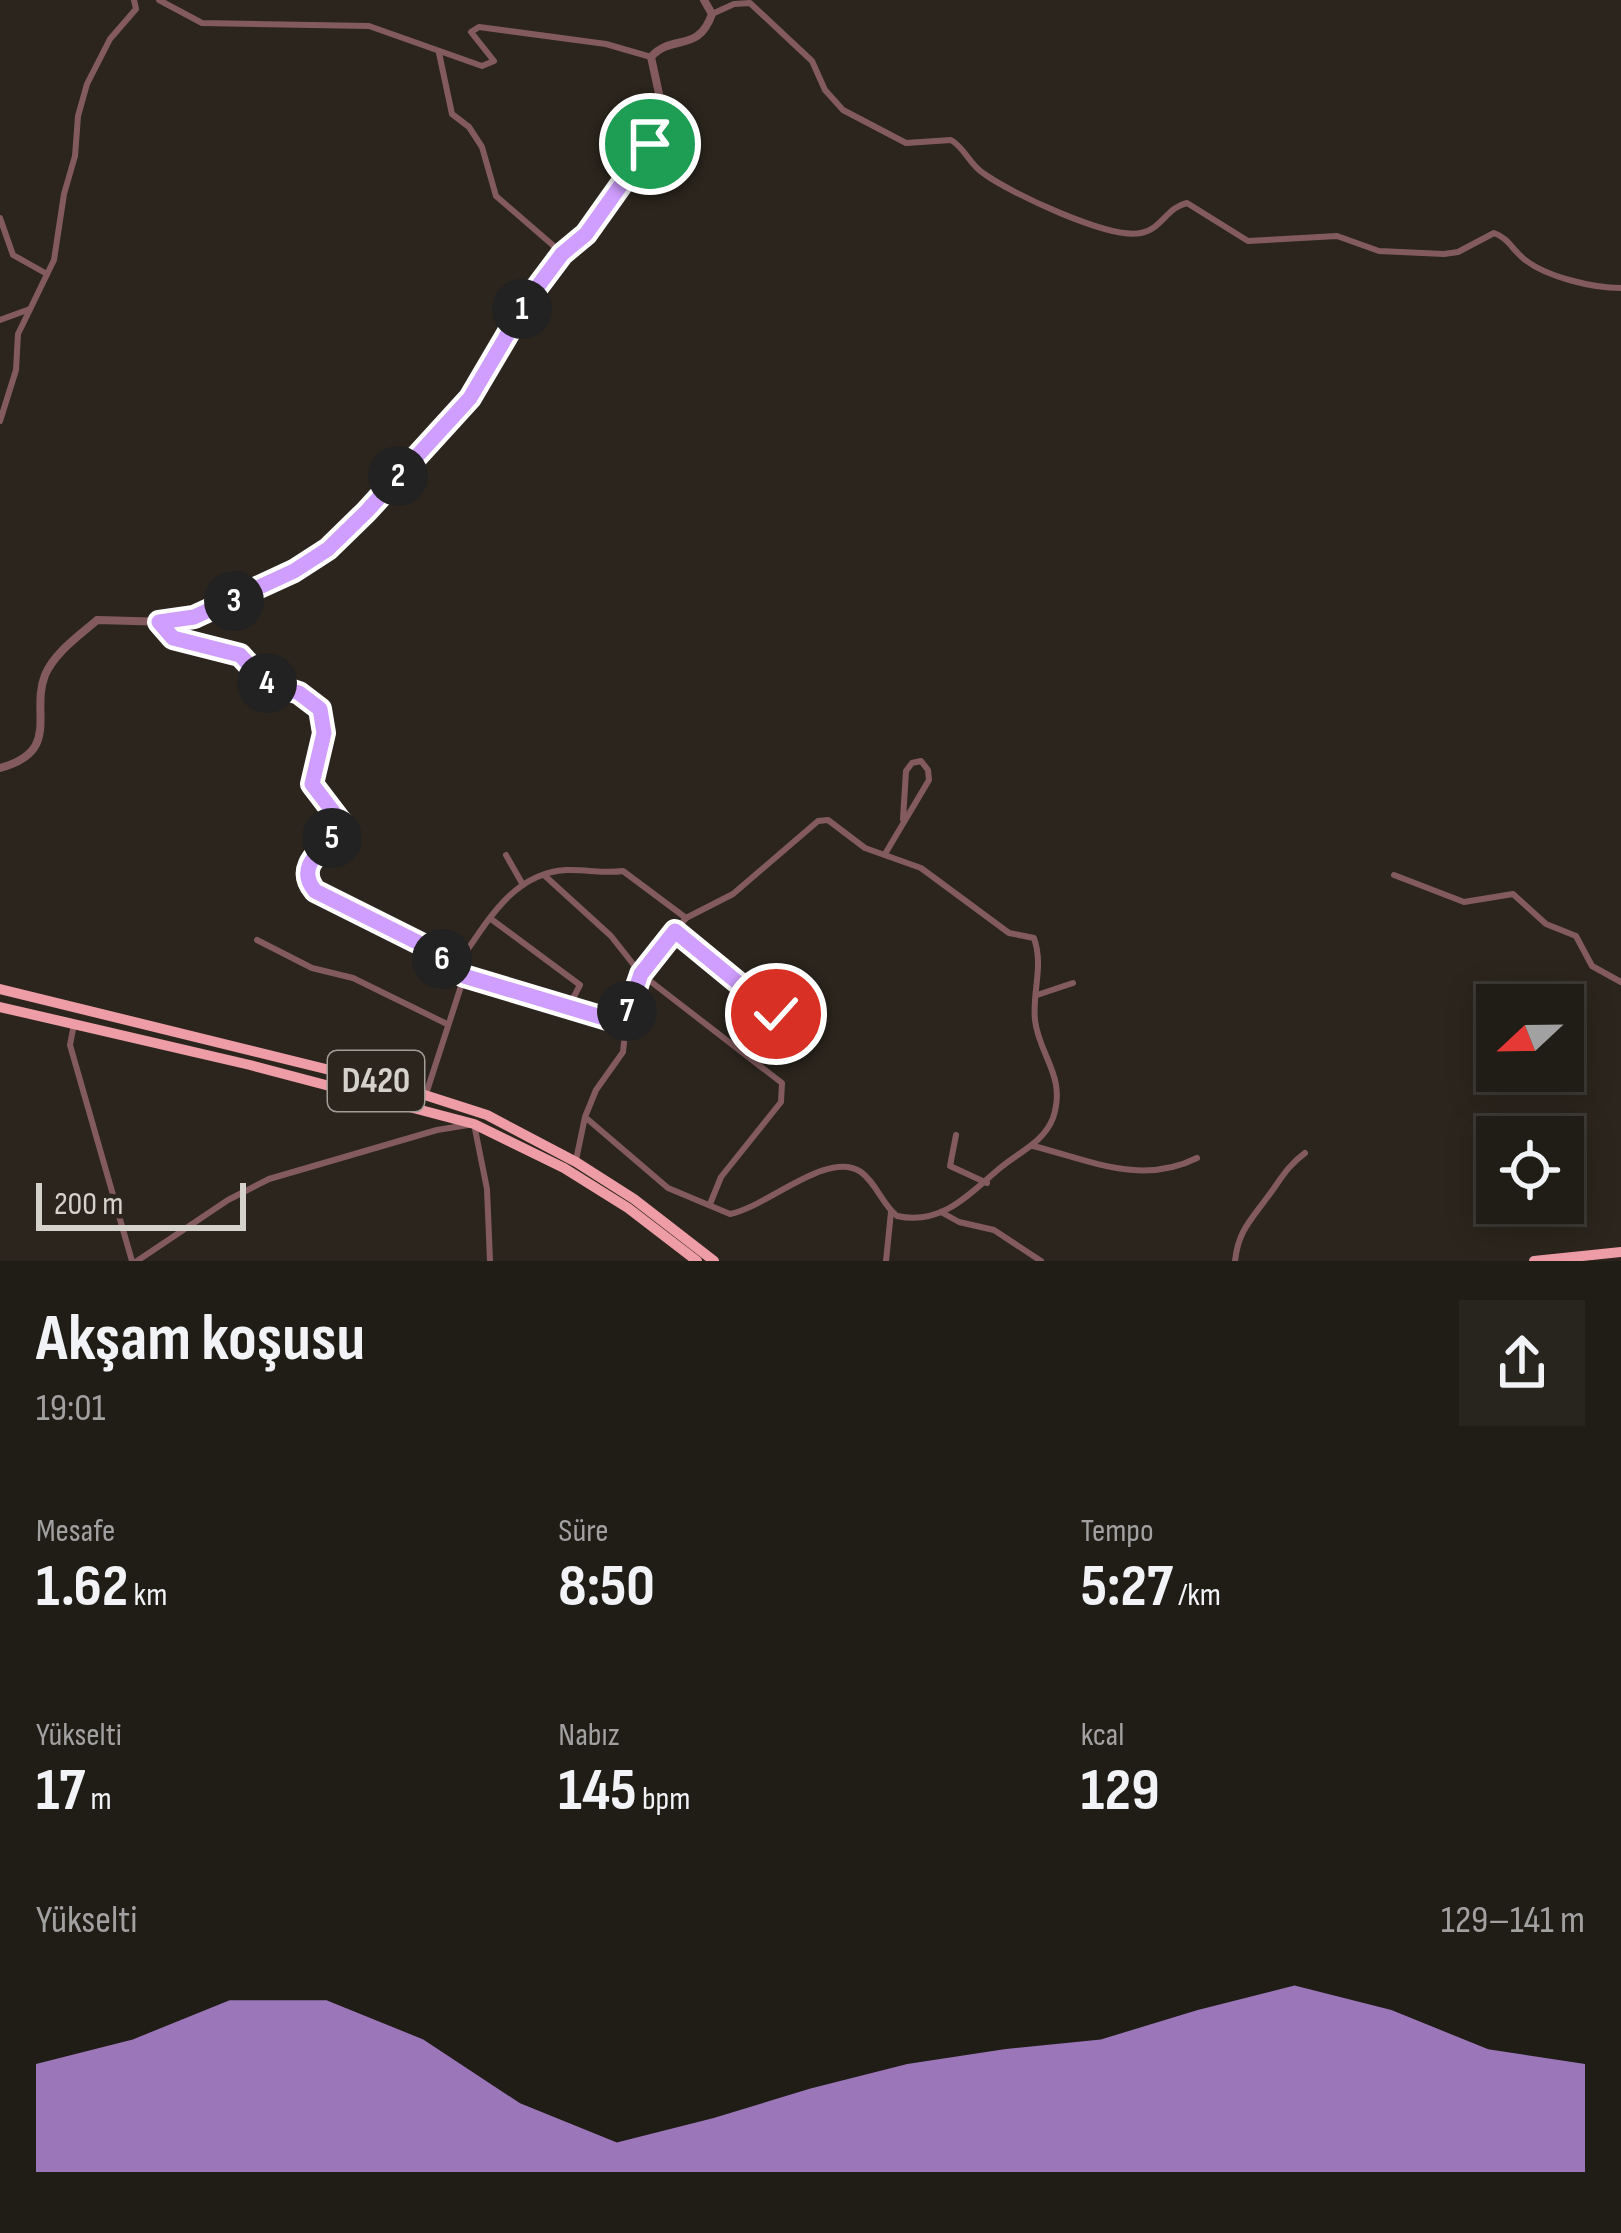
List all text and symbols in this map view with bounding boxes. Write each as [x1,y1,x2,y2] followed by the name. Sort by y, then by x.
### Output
[599,93,701,195] pin
[617,111,683,177] icon: arrive
[492,279,552,339] pin: 1
[516,289,528,329] text: 1
[368,446,428,506] pin: 2
[391,456,405,496] text: 2
[204,571,264,631] pin: 3
[227,581,241,621] text: 3
[237,653,297,713] pin: 4
[259,663,275,703] text: 4
[302,808,362,868] pin: 5
[325,818,339,858] text: 5
[412,929,472,989] pin: 6
[434,939,450,979] text: 6
[725,963,827,1065] pin
[597,981,657,1041] pin: 7
[743,981,809,1047] icon: check
[1476,984,1584,1092] north arrow
[1476,984,1584,1224] map controls
[620,991,634,1031] text: 7
[328,1051,424,1111] road number: D420
[1476,1116,1584,1224] button: locate
[36,1177,246,1230] scale bar
[54,1184,123,1224] text: 200 m
[36,1300,365,1379] text: Akşam koşusu
[1459,1300,1585,1426] button: share
[36,1385,105,1432] text: 19:01
[36,1511,115,1551] text: Mesafe
[558,1511,608,1551] text: Süre
[1081,1511,1154,1551] text: Tempo
[36,1551,128,1623] text: 1.62
[558,1551,655,1623] text: 8:50
[1081,1551,1173,1623] text: 5:27
[128,1575,167,1615] text: km
[1173,1575,1221,1615] text: /km
[36,1715,122,1755] text: Yükselti
[558,1715,620,1755] text: Nabız
[1081,1715,1124,1755] text: kcal
[36,1755,85,1827] text: 17
[558,1755,637,1827] text: 145
[1081,1755,1160,1827] text: 129
[85,1779,112,1819] text: m
[637,1779,690,1819] text: bpm
[36,1897,137,1944] text: Yükselti
[1441,1897,1585,1944] text: 129–141 m

